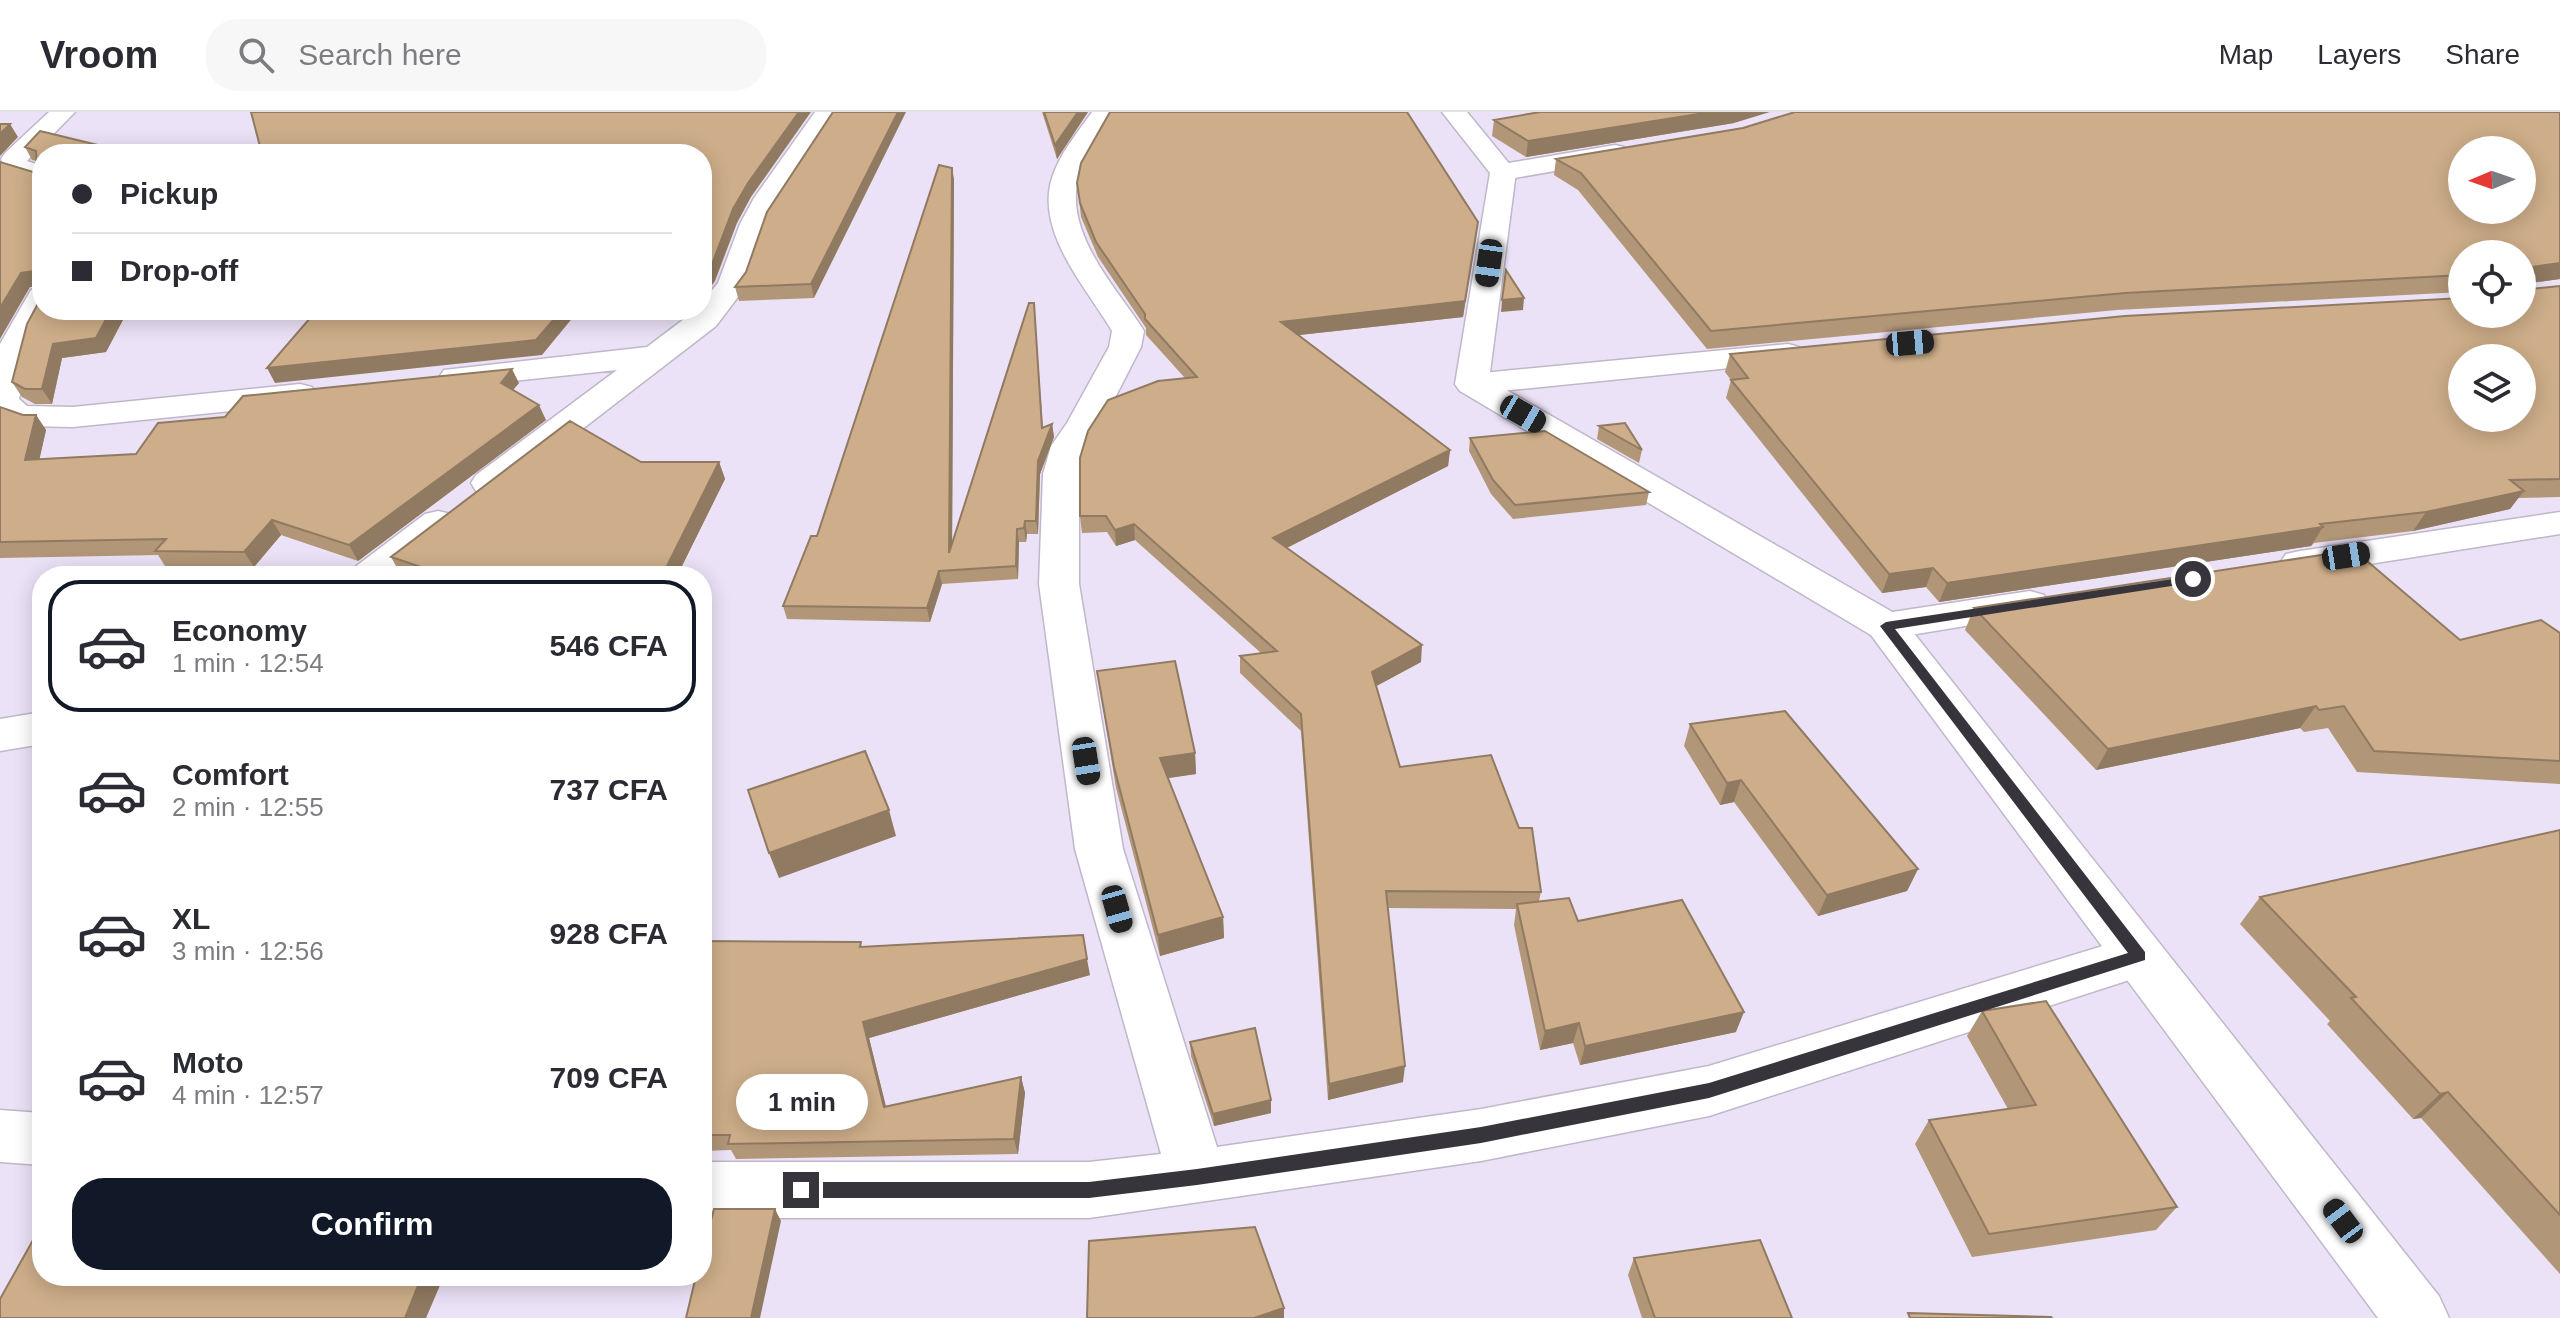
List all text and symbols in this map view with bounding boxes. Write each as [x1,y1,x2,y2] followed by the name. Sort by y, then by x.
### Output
[206,19,766,91] search box
[234,33,278,77] icon: search
[40,34,158,76] text: Vroom
[298,38,462,71] text: Search here
[2219,39,2273,70] text: Map
[2317,39,2401,70] text: Layers
[2445,39,2520,70] text: Share
[2448,136,2536,224] north arrow
[2448,136,2536,432] map controls
[120,177,218,210] text: Pickup
[1474,238,1504,288] car
[2448,240,2536,328] button: locate
[120,254,238,287] text: Drop-off
[1885,329,1935,357] car
[2448,344,2536,432] button: layers
[1496,392,1550,436] car
[2320,540,2372,572] car
[2175,561,2211,597] route start
[76,610,148,682] icon: car
[172,614,307,647] text: Economy
[550,629,668,662] text: 546 CFA
[172,648,324,678] text: 1 min · 12:54
[1070,735,1102,787] car
[76,754,148,826] icon: car
[172,758,289,791] text: Comfort
[550,773,668,806] text: 737 CFA
[172,792,324,822] text: 2 min · 12:55
[1099,883,1135,935] car
[76,898,148,970] icon: car
[172,902,210,935] text: XL
[550,917,668,950] text: 928 CFA
[172,936,324,966] text: 3 min · 12:56
[76,1042,148,1114] icon: car
[172,1046,244,1079] text: Moto
[550,1061,668,1094] text: 709 CFA
[735,1074,867,1130] callout: 1 min
[172,1080,324,1110] text: 4 min · 12:57
[768,1087,836,1117] text: 1 min
[783,1172,819,1208] route end
[72,1178,672,1270] button: Confirm
[2319,1195,2367,1247] car

